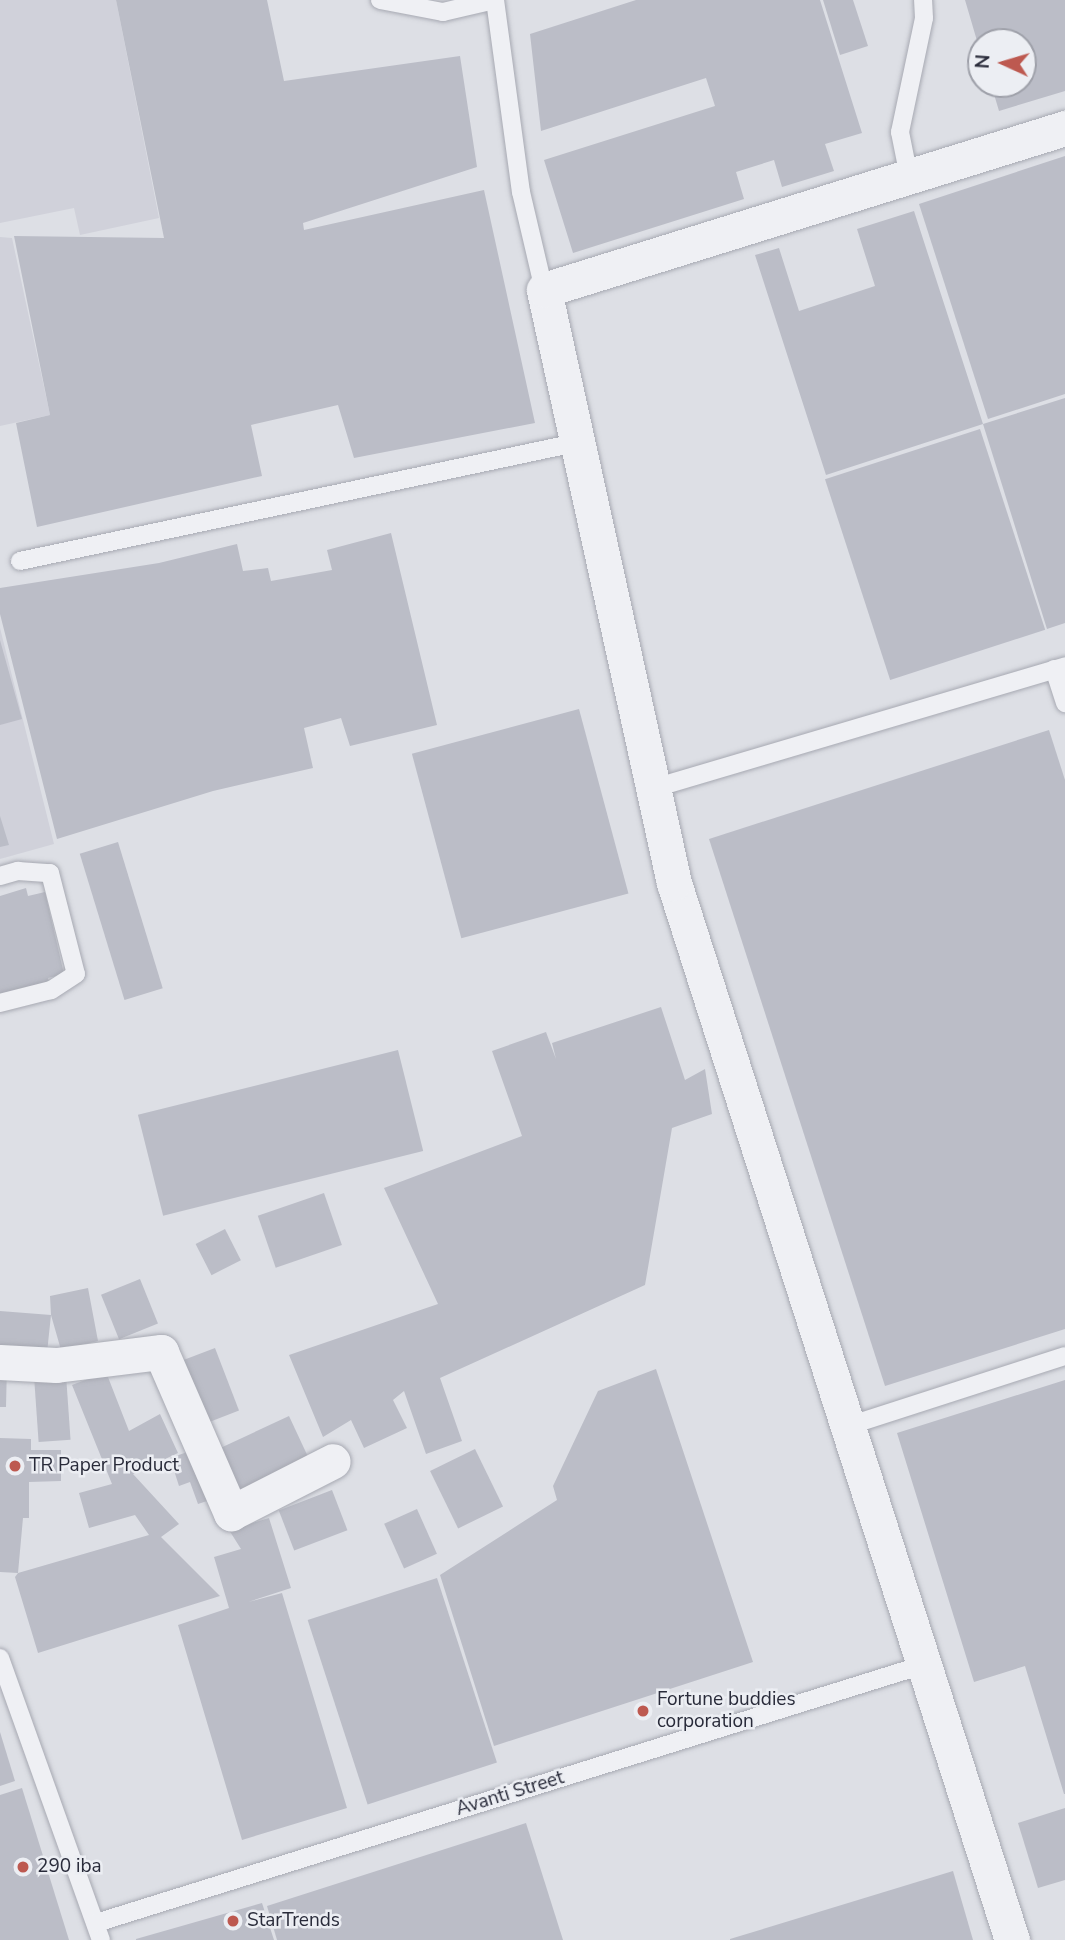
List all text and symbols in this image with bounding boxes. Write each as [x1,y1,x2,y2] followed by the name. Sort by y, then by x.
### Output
[967,28,1037,98] north arrow
[970,54,997,70] text: N
[29,1455,179,1477] place label: TR Paper Product
[7,1458,23,1474] marker: TR Paper Product
[657,1689,796,1733] place label: Fortune buddies corporation
[635,1703,651,1719] marker: Fortune buddies corporation
[453,1767,567,1821] street label: Avanti Street
[37,1856,102,1878] place label: 290 iba
[15,1859,31,1875] marker: 290 iba
[247,1910,340,1932] place label: StarTrends
[225,1913,241,1929] marker: StarTrends

